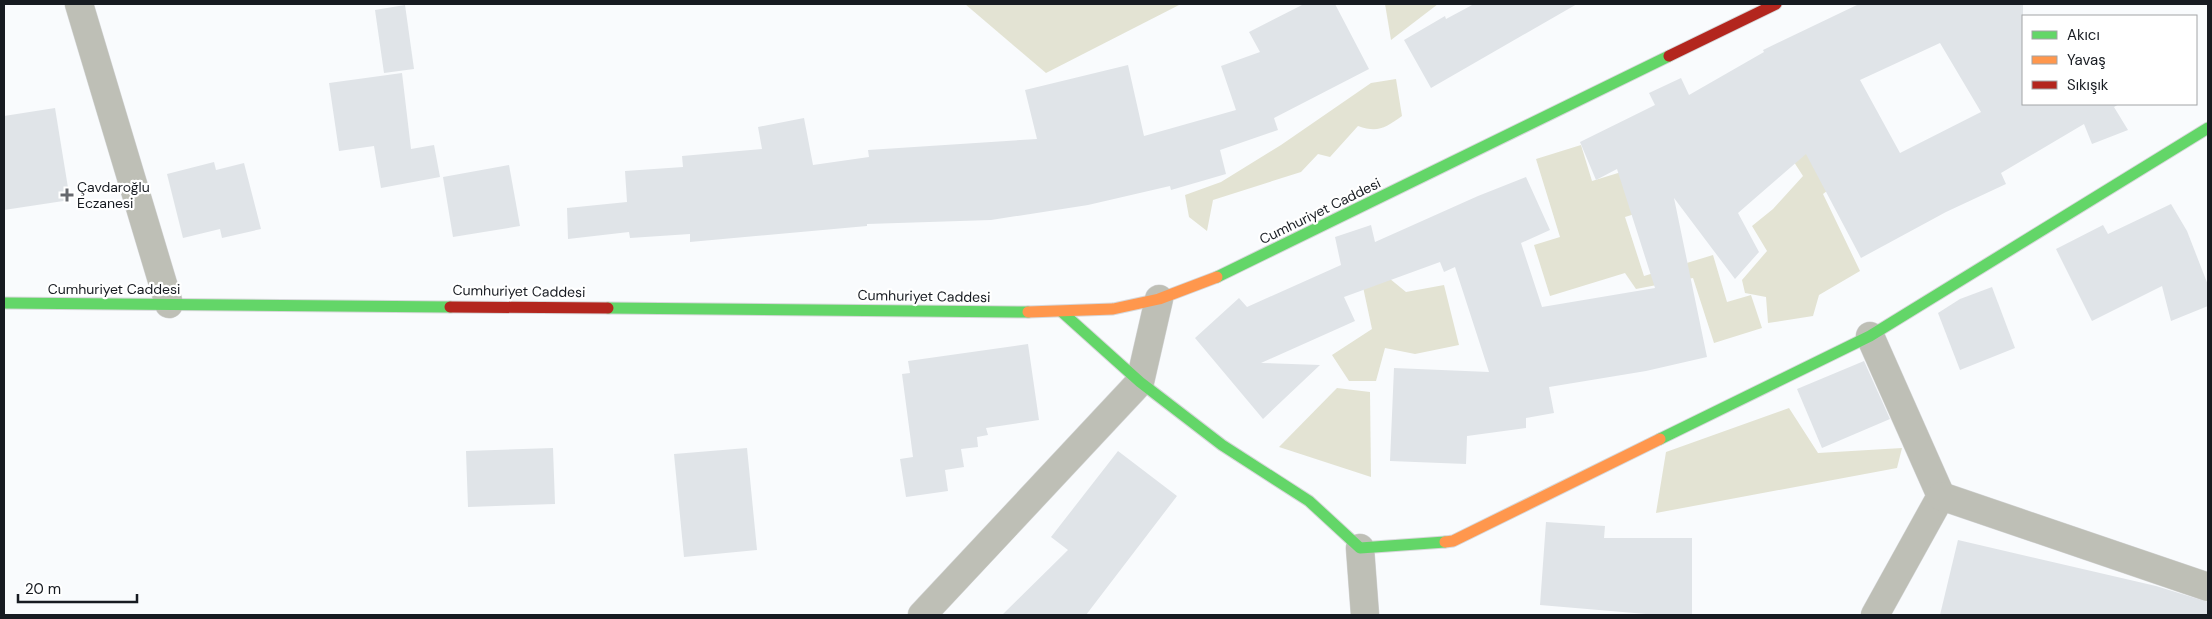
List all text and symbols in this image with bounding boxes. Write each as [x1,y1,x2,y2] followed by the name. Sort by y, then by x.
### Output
[2022,15,2197,105] legend
[2067,25,2100,45] text: Akıcı
[2067,50,2106,70] text: Yavaş
[2067,75,2109,95] text: Sıkışık
[1256,174,1384,248] street label: Cumhuriyet Caddesi
[77,178,150,212] place label: Çavdaroğlu Eczanesi
[61,189,73,201] marker: Çavdaroğlu Eczanesi
[48,280,180,298] street label: Cumhuriyet Caddesi
[452,281,586,301] street label: Cumhuriyet Caddesi
[857,286,991,306] street label: Cumhuriyet Caddesi
[18,572,136,604] scale bar
[25,579,61,599] text: 20 m

